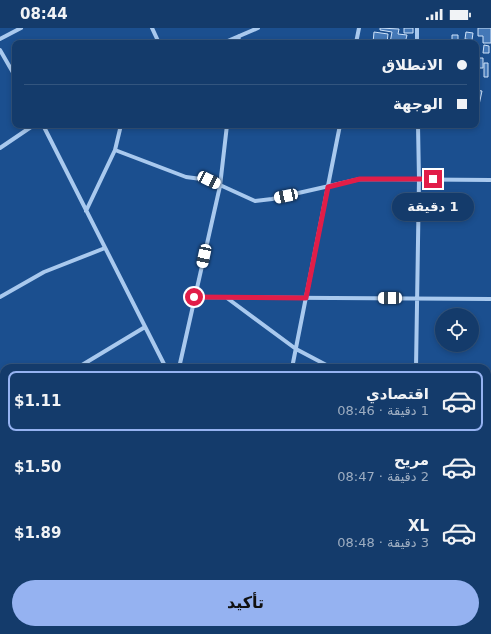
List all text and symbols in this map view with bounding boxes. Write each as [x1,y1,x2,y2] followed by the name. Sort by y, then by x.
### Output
[20,5,68,23] text: 08:44
[382,56,443,74] text: الانطلاق
[393,95,443,113] text: الوجهة
[196,169,222,191] car
[424,170,442,188] route end
[273,188,299,204] car
[392,193,474,221] callout: 1 دقيقة
[407,199,459,214] text: 1 دقيقة
[196,243,212,269] car
[185,288,203,306] route start
[378,292,402,304] car
[435,308,479,352] map controls
[435,308,479,352] button: locate
[441,383,477,419] icon: car
[366,385,429,403] text: اقتصادي
[14,392,61,410] text: $1.11
[337,403,429,418] text: 1 دقيقة · 08:46
[441,449,477,485] icon: car
[394,451,429,469] text: مريح
[14,458,61,476] text: $1.50
[337,469,429,484] text: 2 دقيقة · 08:47
[441,515,477,551] icon: car
[408,517,429,535] text: XL
[14,524,61,542] text: $1.89
[337,535,429,550] text: 3 دقيقة · 08:48
[12,580,479,626] button: تأكيد

